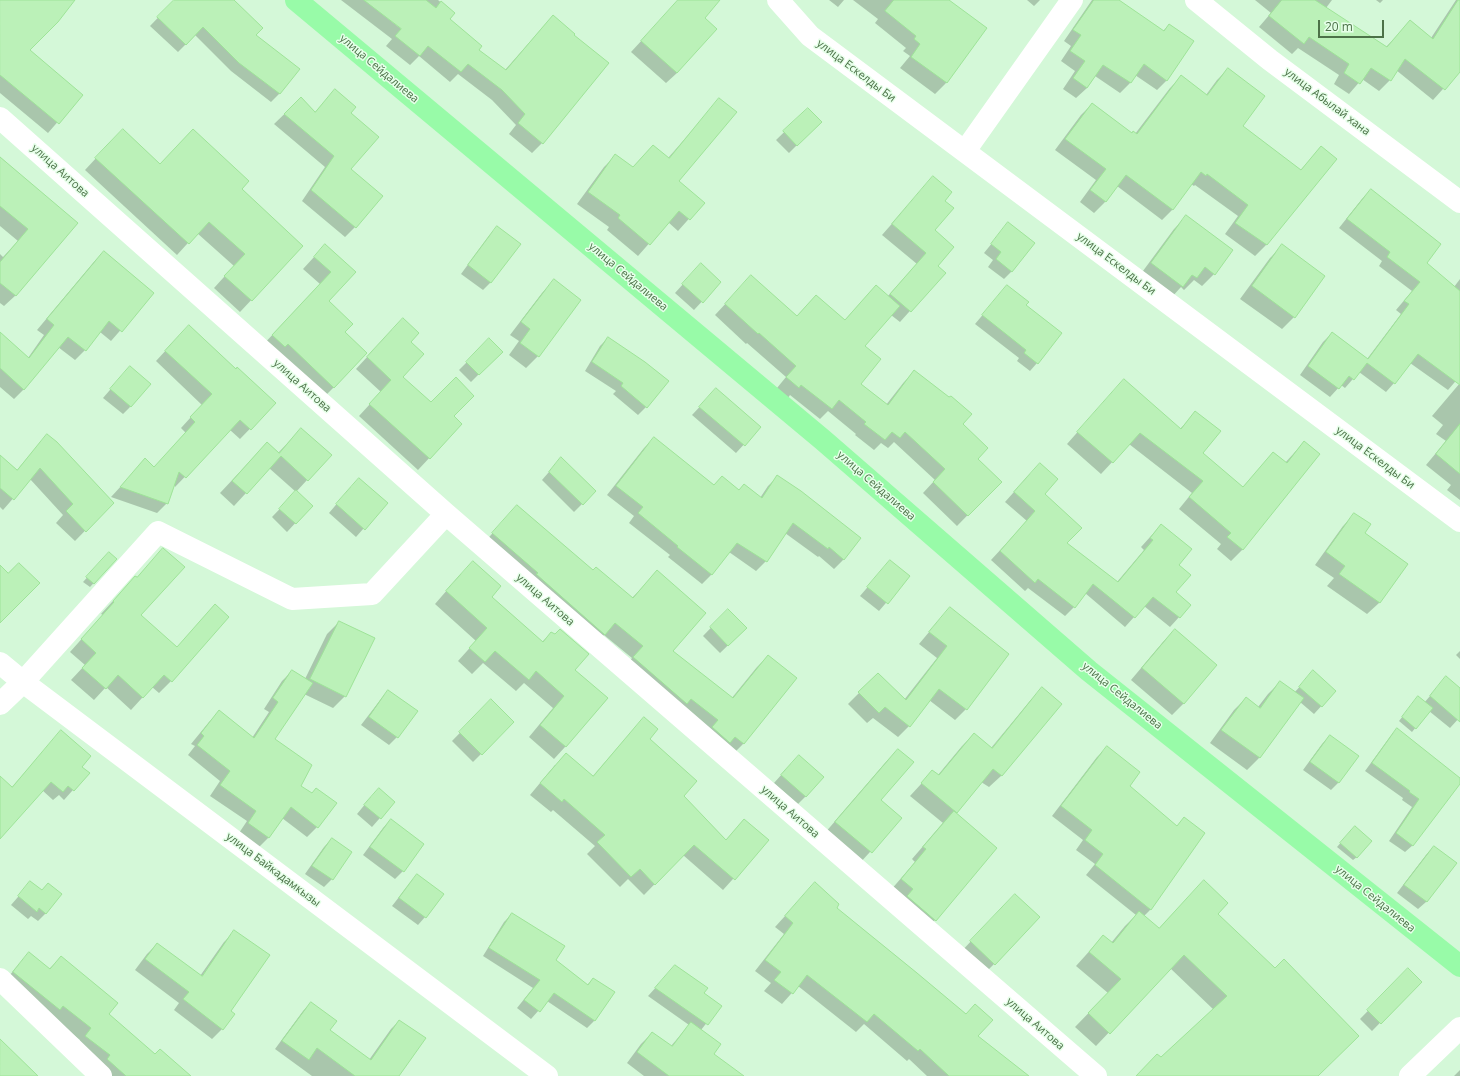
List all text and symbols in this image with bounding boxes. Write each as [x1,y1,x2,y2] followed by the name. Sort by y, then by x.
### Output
[1320,12,1386,38] scale bar
[1325,18,1353,35] text: 20 m
[337,32,421,106] street label: улица Сейдалиева
[814,37,898,105] street label: улица Ескелды Би
[1282,65,1372,139] street label: улица Абылай хана
[29,142,91,200] street label: улица Аитова
[1074,230,1158,298] street label: улица Ескелды Би
[586,240,670,314] street label: улица Сейдалиева
[271,357,333,415] street label: улица Аитова
[1333,424,1417,492] street label: улица Ескелды Би
[834,449,918,523] street label: улица Сейдалиева
[513,571,577,629] street label: улица Аитова
[1079,660,1165,732] street label: улица Сейдалиева
[758,783,822,841] street label: улица Аитова
[223,830,323,910] street label: улица Байкадамкызы
[1332,863,1418,935] street label: улица Сейдалиева
[1003,995,1067,1053] street label: улица Аитова

